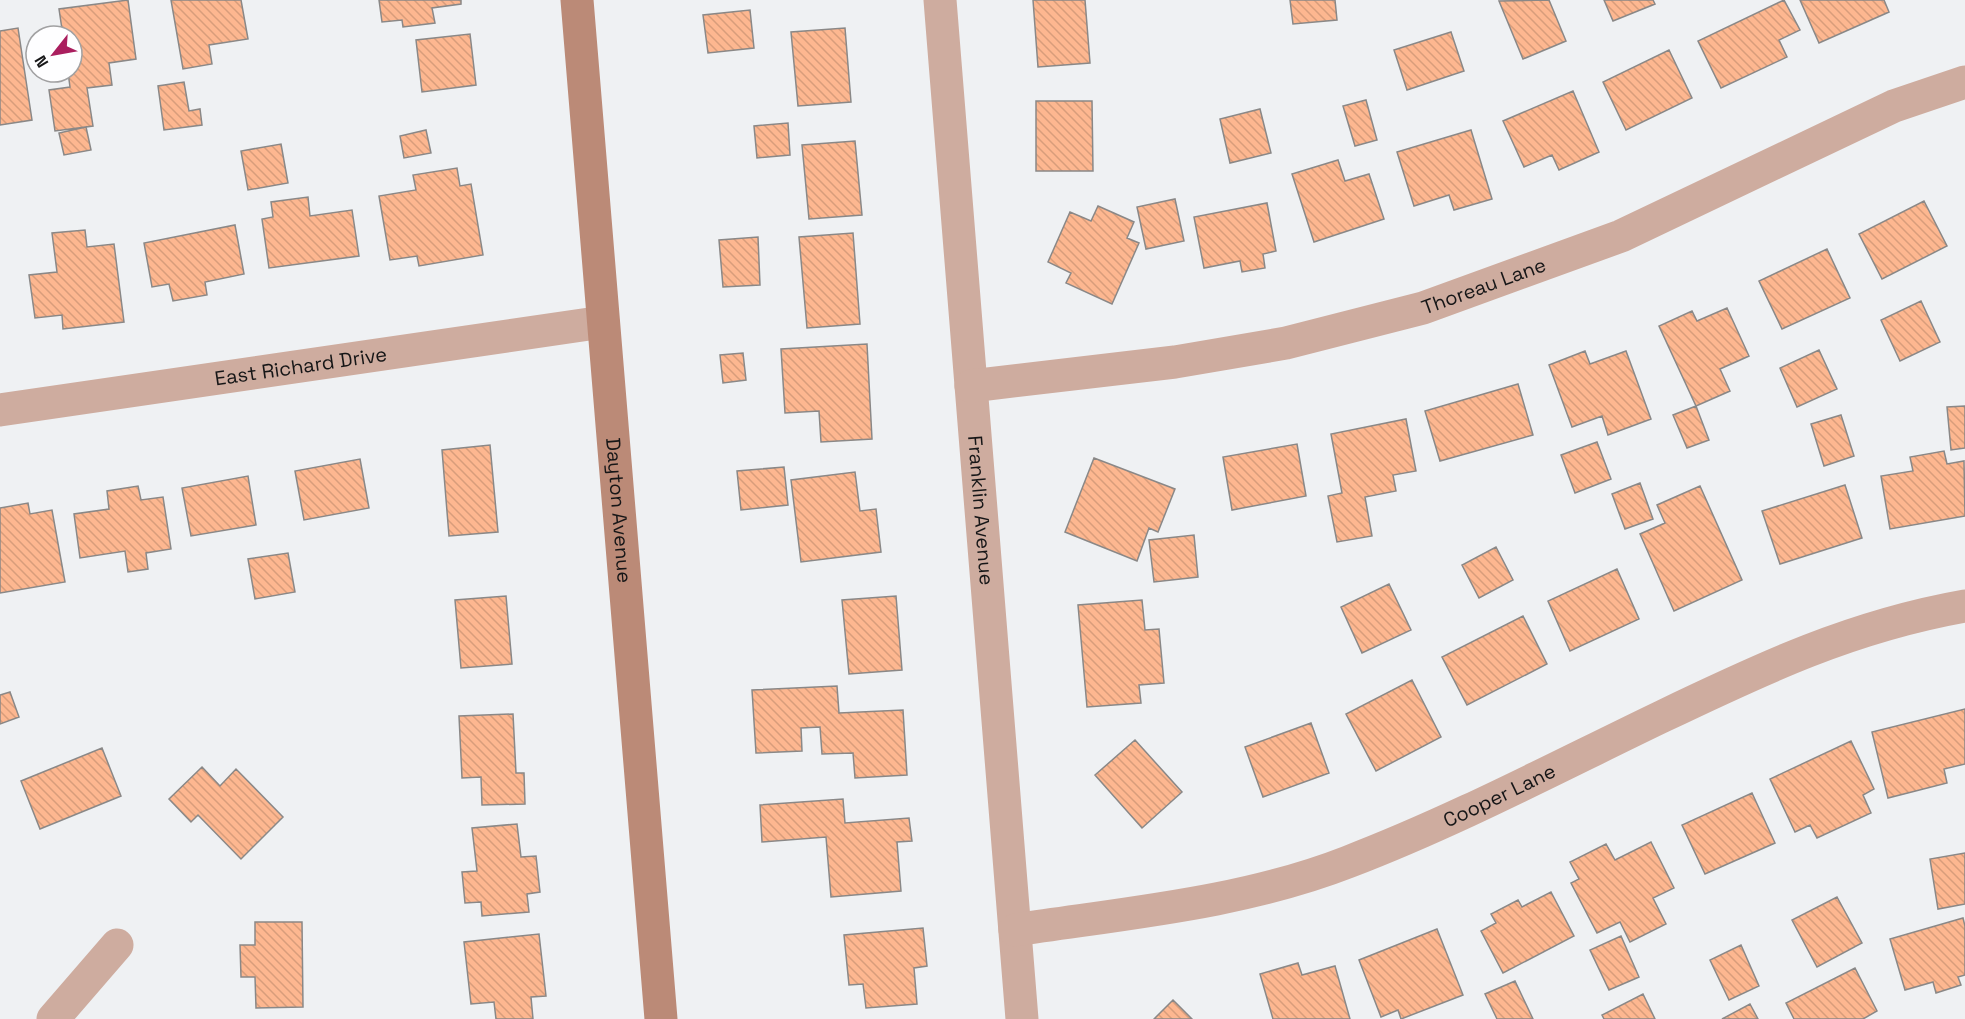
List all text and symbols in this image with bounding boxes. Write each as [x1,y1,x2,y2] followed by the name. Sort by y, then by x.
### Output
[24,24,84,84] north arrow
[30,51,53,71] text: N
[1418,251,1550,320] street label: Thoreau Lane
[213,341,389,392] street label: East Richard Drive
[962,434,1000,586] street label: Franklin Avenue
[600,437,638,584] street label: Dayton Avenue
[1439,758,1560,833] street label: Cooper Lane

